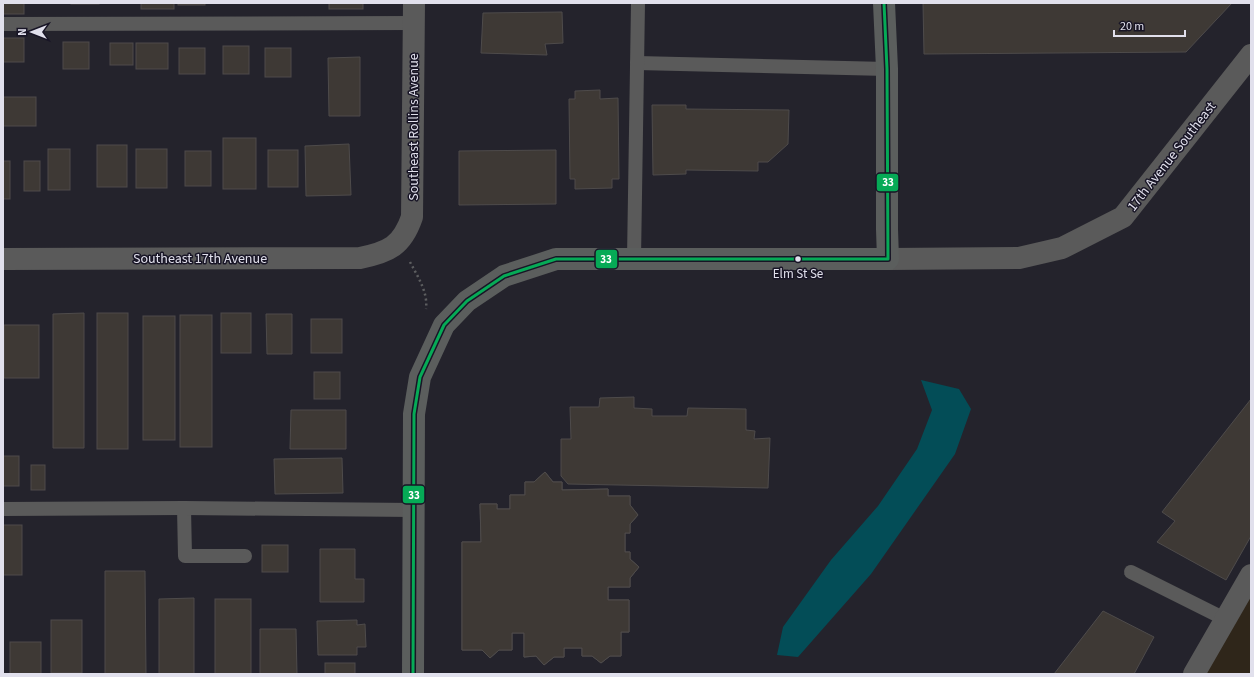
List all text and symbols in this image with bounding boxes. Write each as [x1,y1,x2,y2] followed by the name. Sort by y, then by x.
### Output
[12,12,52,52] north arrow
[1114,12,1185,38] scale bar
[1120,18,1144,35] text: 20 m
[15,28,30,36] text: N
[404,53,424,201] street label: Southeast Rollins Avenue
[1123,97,1221,216] street label: 17th Avenue Southeast
[876,173,899,192] line badge: 33
[882,175,894,190] text: 33
[133,249,267,269] street label: Southeast 17th Avenue
[595,249,618,269] line badge: 33
[600,252,612,267] text: 33
[793,254,803,264] marker: Elm St Se
[773,265,823,283] place label: Elm St Se
[402,485,425,504] line badge: 33
[408,488,420,503] text: 33

